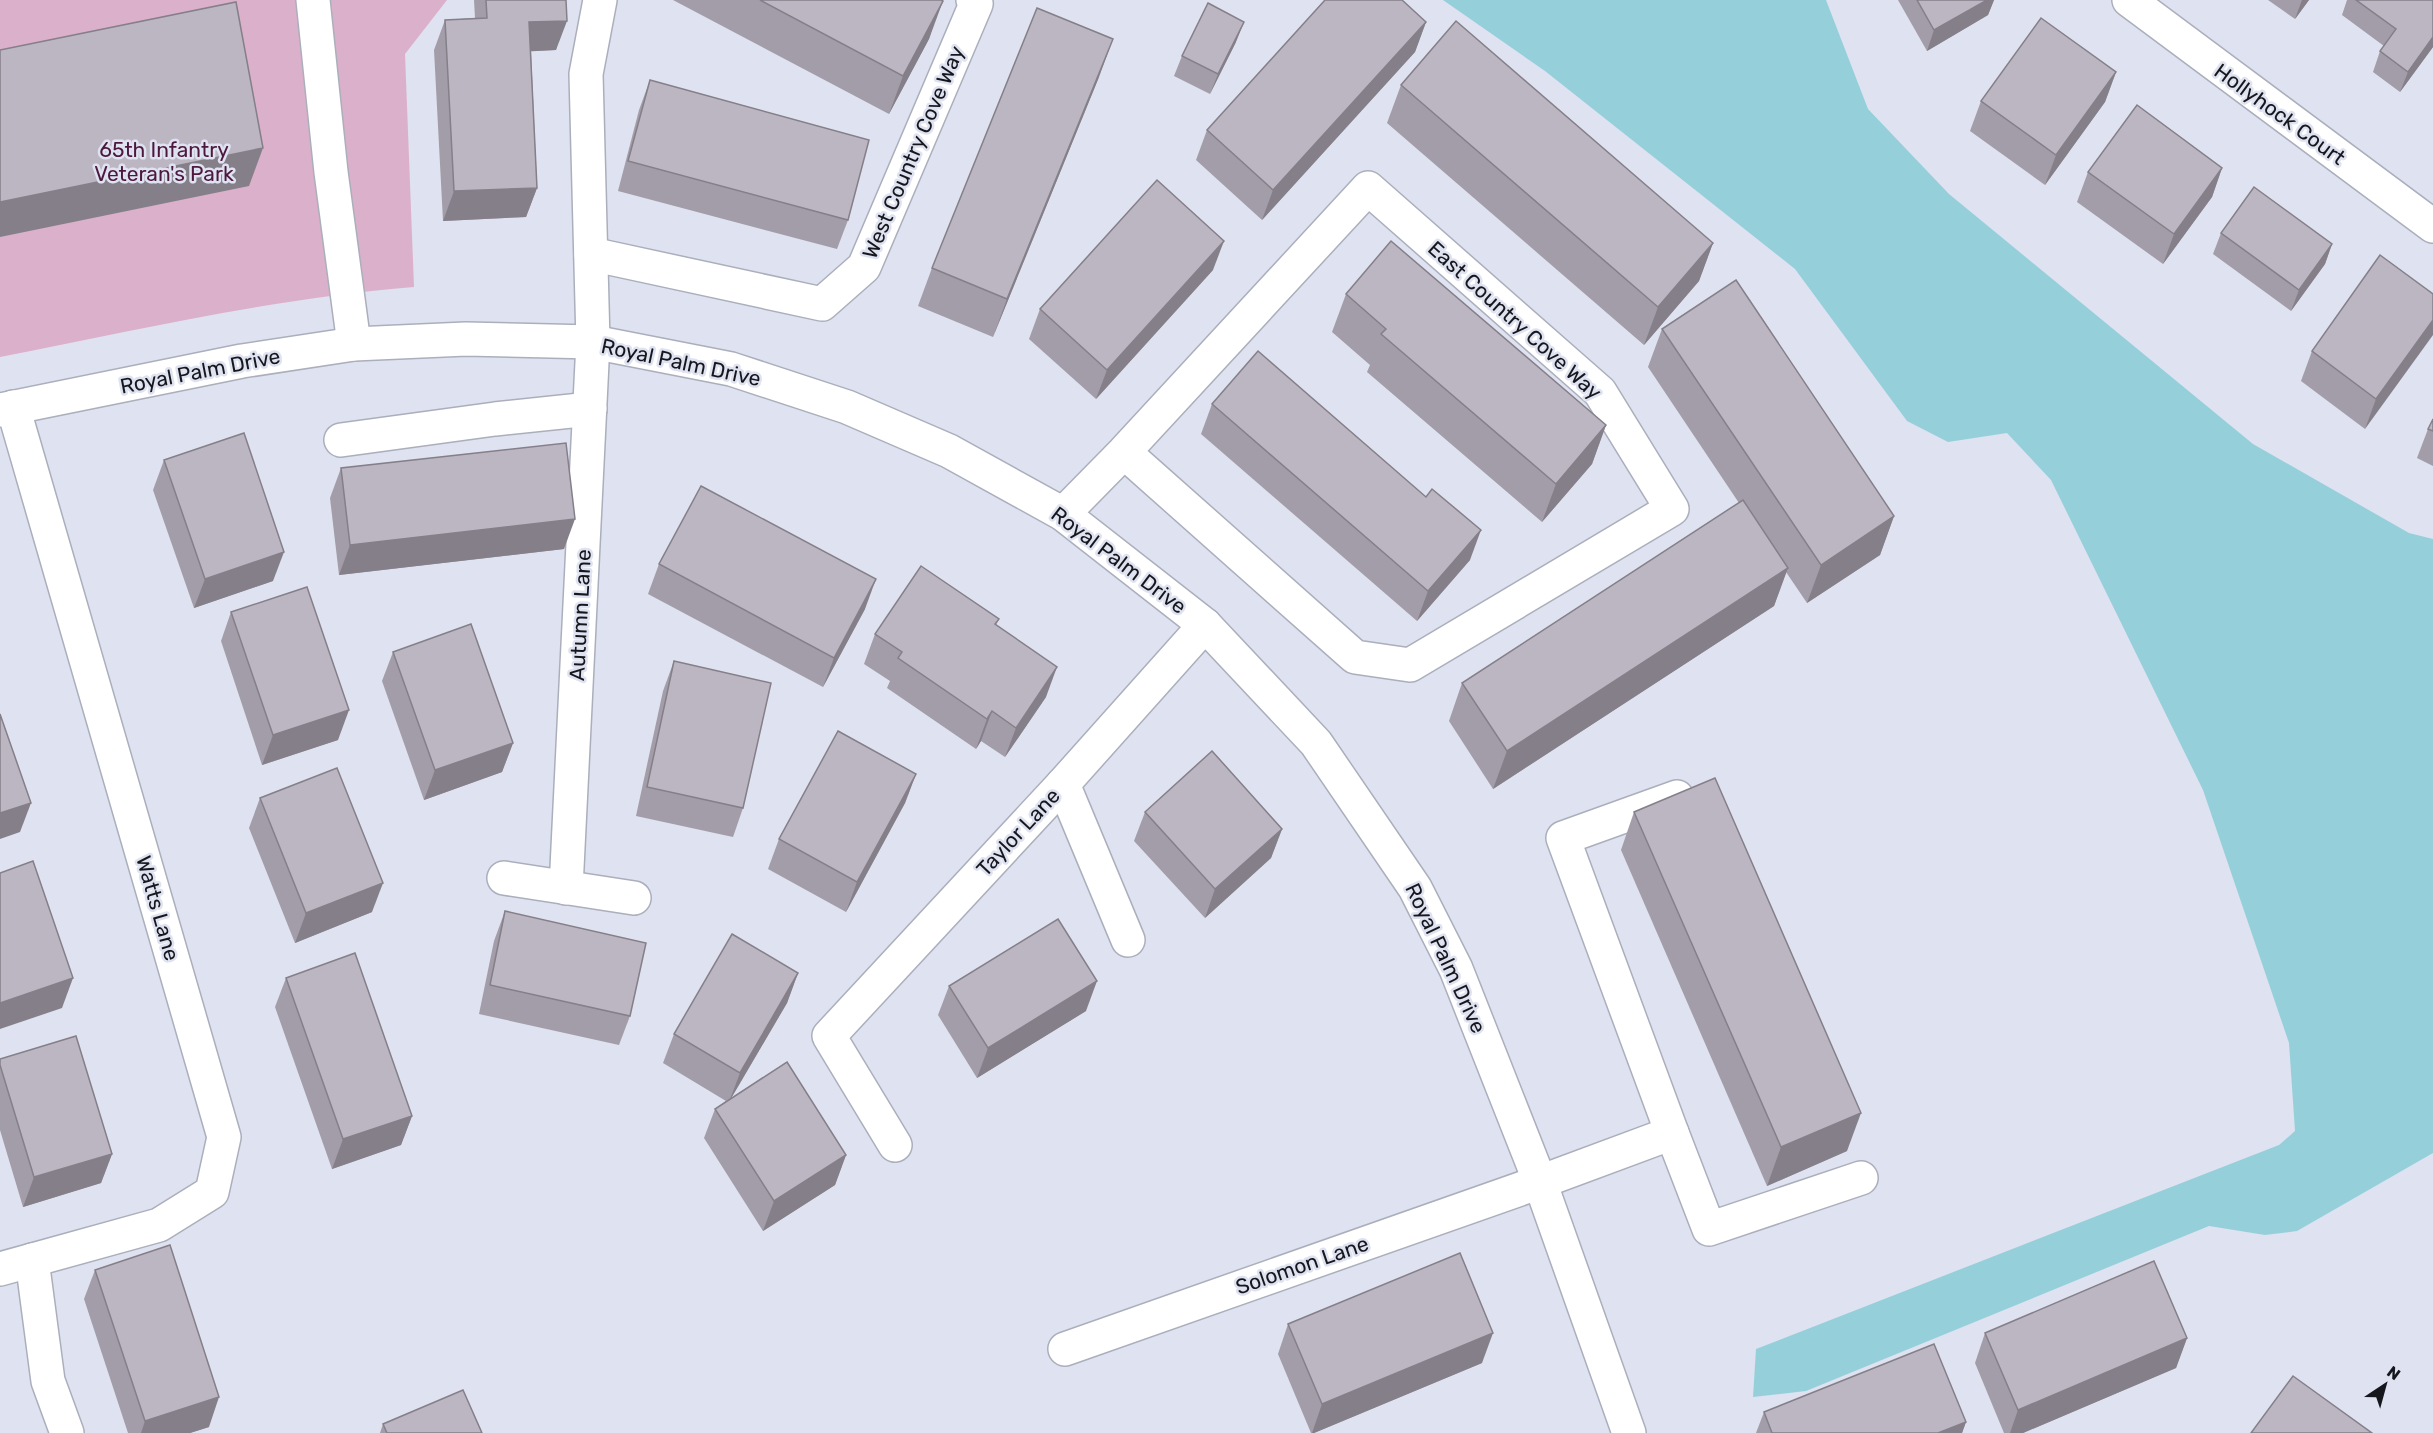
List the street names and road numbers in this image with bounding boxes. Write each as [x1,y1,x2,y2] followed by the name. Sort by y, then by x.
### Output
[857,42,969,262] street label: West Country Cove Way
[2210,58,2350,170] street label: Hollyhock Court
[1423,236,1607,405] street label: East Country Cove Way
[599,333,763,391] street label: Royal Palm Drive
[118,343,282,399] street label: Royal Palm Drive
[1047,501,1191,619] street label: Royal Palm Drive
[564,548,596,682] street label: Autumn Lane
[971,783,1065,881] street label: Taylor Lane
[131,853,185,963] street label: Watts Lane
[1400,879,1492,1037] street label: Royal Palm Drive
[1232,1231,1372,1299] street label: Solomon Lane

